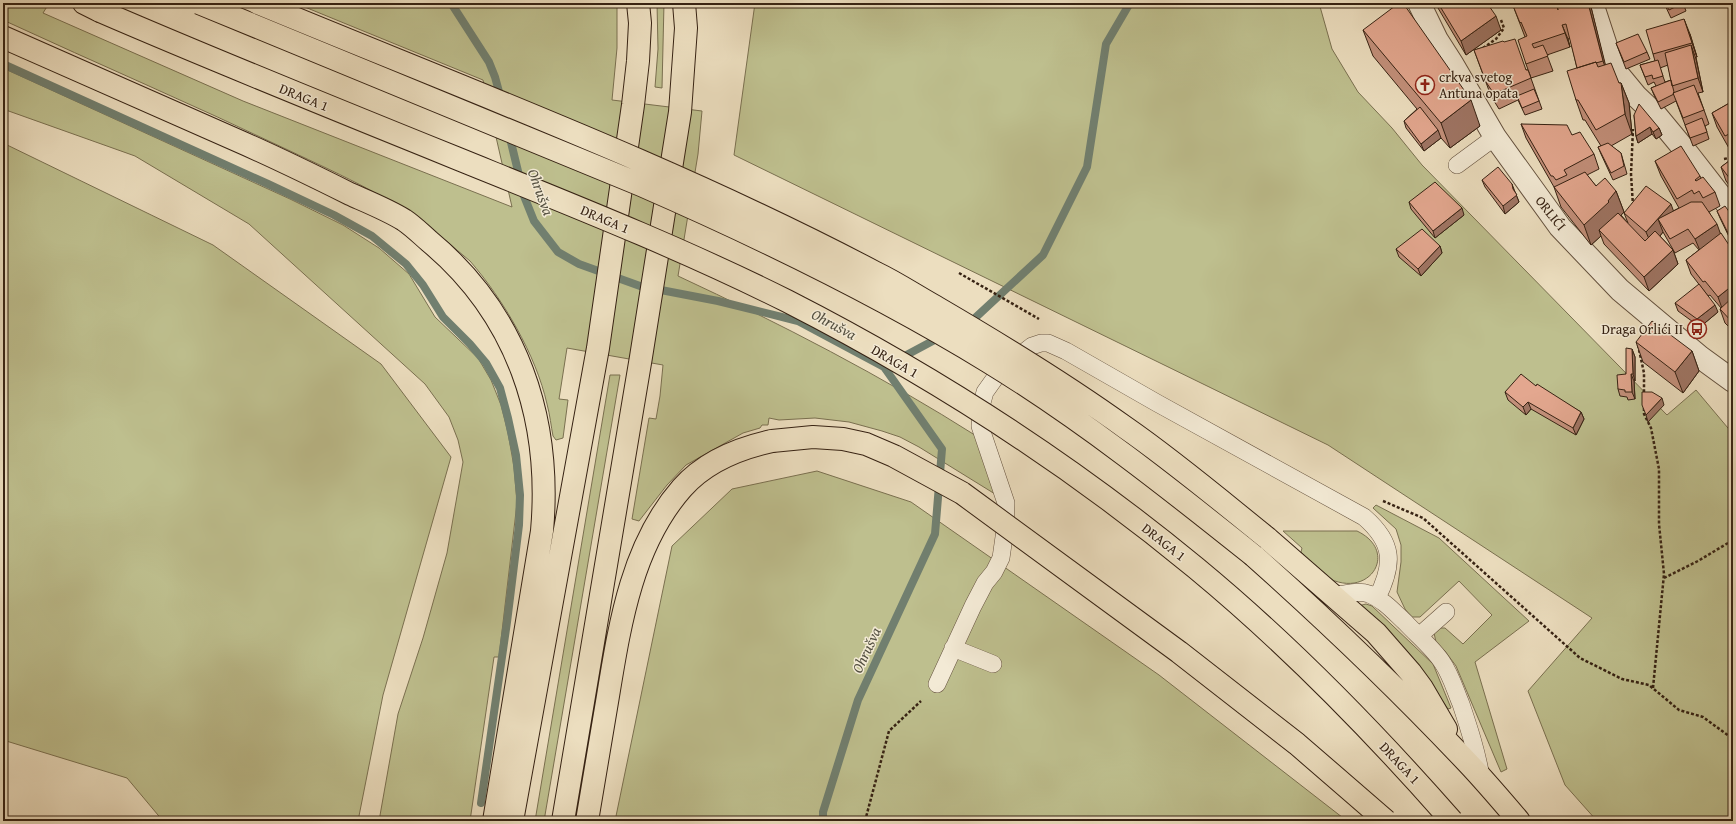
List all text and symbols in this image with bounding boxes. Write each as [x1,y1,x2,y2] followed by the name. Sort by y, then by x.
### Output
[1439,67,1519,103] place label: crkva svetog Antuna opata
[1414,74,1436,96] church icon: crkva svetog Antuna opata
[276,78,332,116] street label: DRAGA 1
[523,166,559,218] water label: Ohrušva
[1531,191,1571,235] street label: ORLIĆI
[577,200,633,238] street label: DRAGA 1
[808,303,860,345] water label: Ohrušva
[1686,318,1708,340] bus stop icon: Draga Orlići II
[1602,319,1683,339] place label: Draga Orlići II
[868,339,922,383] street label: DRAGA 1
[1138,518,1190,566] street label: DRAGA 1
[846,624,886,676] water label: Ohrušva
[1375,737,1425,789] street label: DRAGA 1

